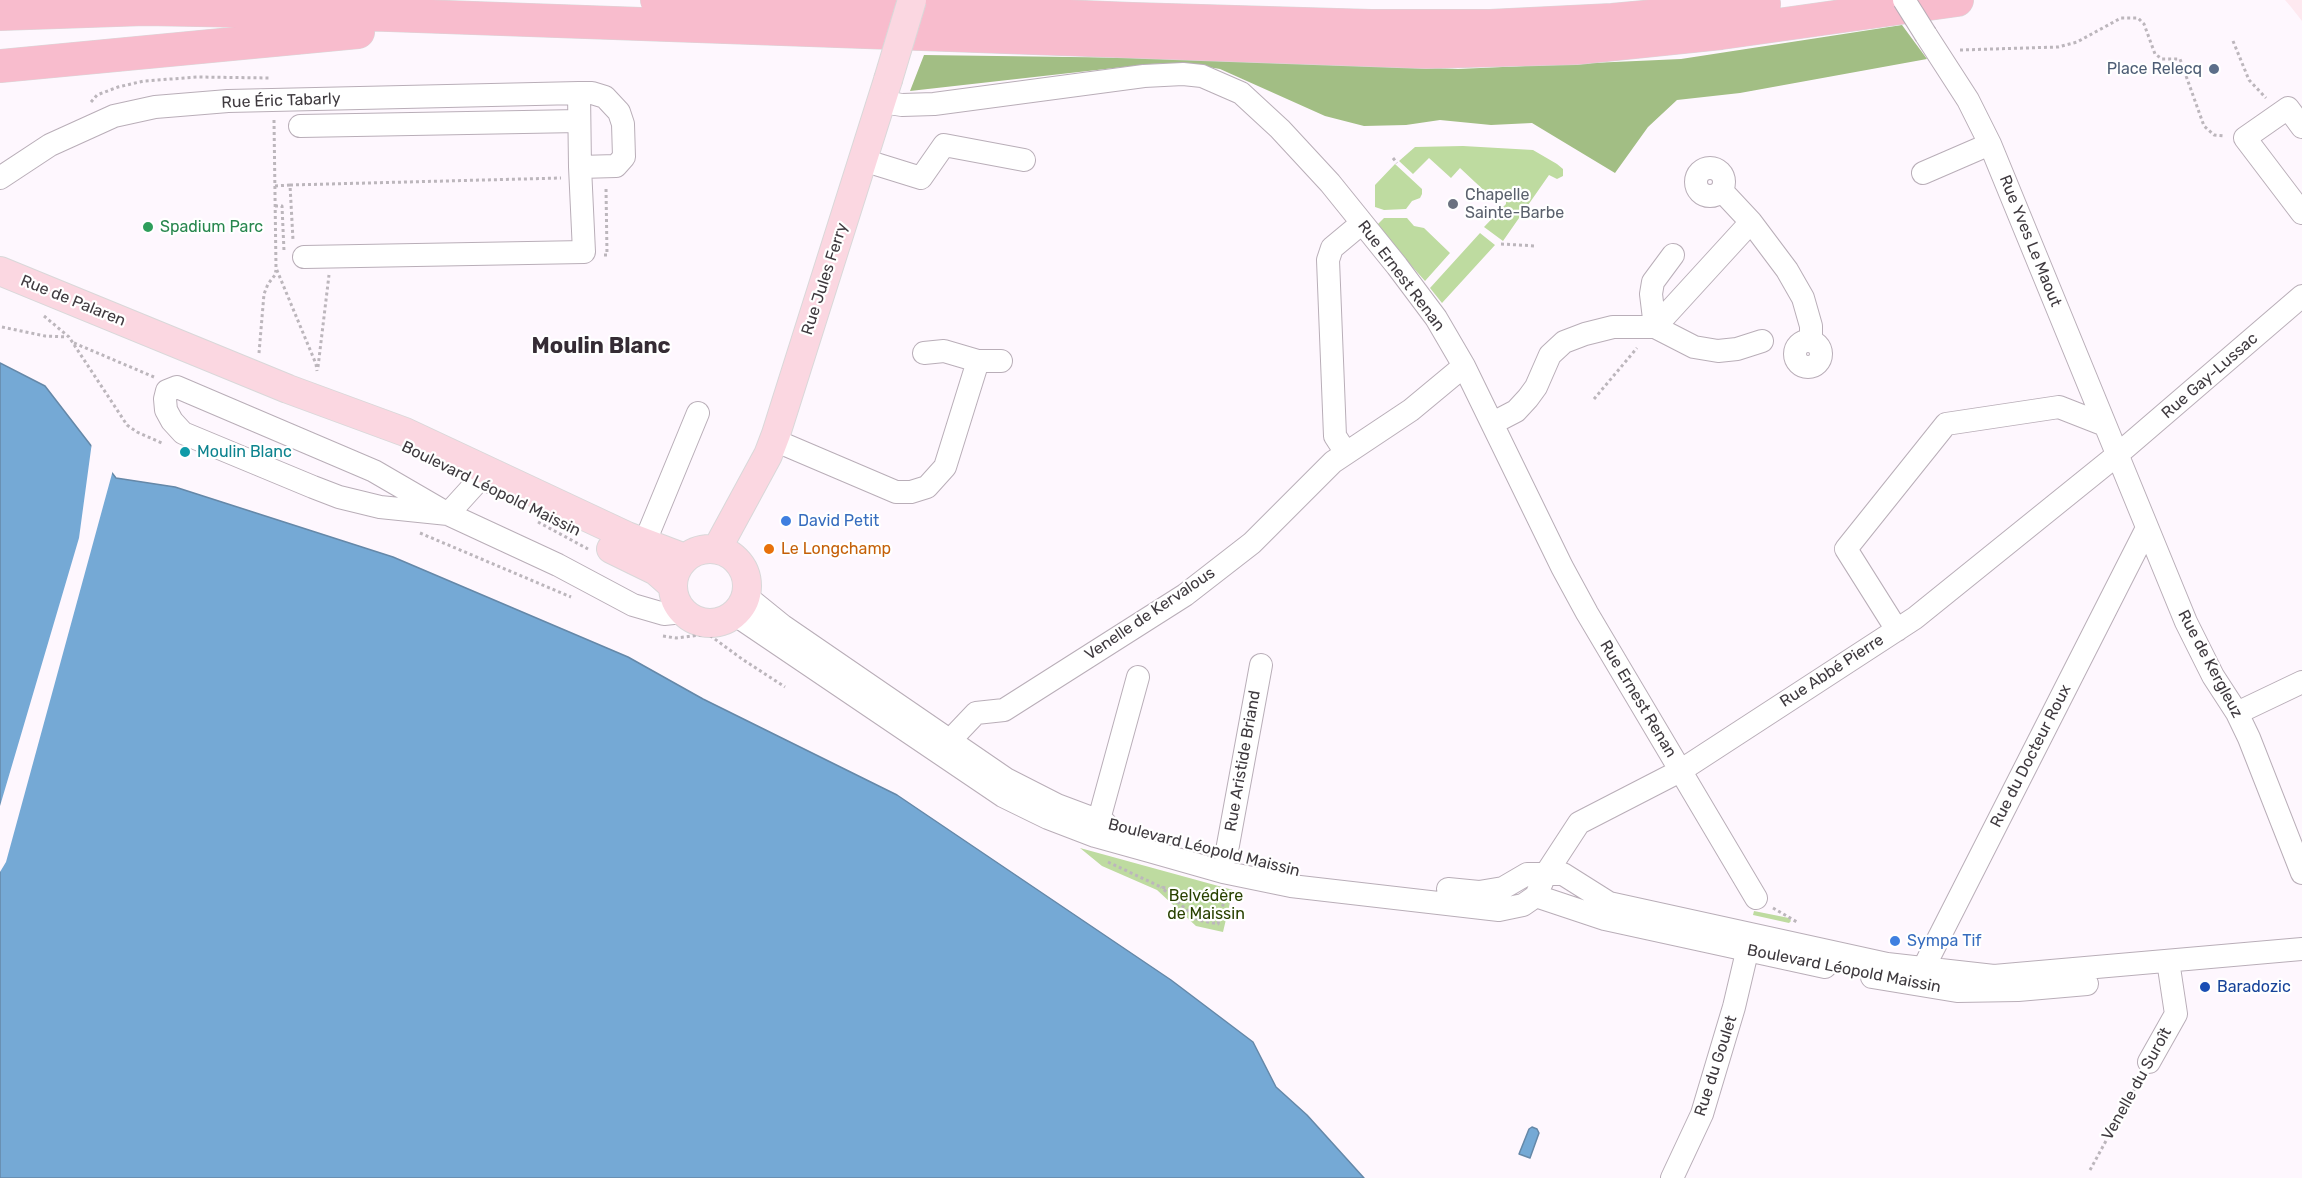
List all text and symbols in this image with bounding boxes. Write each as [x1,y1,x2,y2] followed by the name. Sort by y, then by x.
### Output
[2107,59,2202,79] place label: Place Relecq
[2207,62,2221,76] marker: Place Relecq
[221,89,341,113] street label: Rue Éric Tabarly
[1995,172,2065,310] street label: Rue Yves Le Maout
[1465,185,1564,223] place label: Chapelle Sainte-Barbe
[1446,197,1460,211] marker: Chapelle Sainte-Barbe
[160,217,263,237] place label: Spadium Parc
[1353,217,1449,335] street label: Rue Ernest Renan
[141,220,155,234] marker: Spadium Parc
[798,221,852,337] street label: Rue Jules Ferry
[18,271,128,331] street label: Rue de Palaren
[2158,329,2262,423] street label: Rue Gay-Lussac
[531,334,671,360] district label: Moulin Blanc
[398,437,584,541] street label: Boulevard Léopold Maissin
[197,442,292,462] place label: Moulin Blanc
[178,445,192,459] marker: Moulin Blanc
[798,511,879,531] place label: David Petit
[779,514,793,528] marker: David Petit
[781,539,891,559] place label: Le Longchamp
[762,542,776,556] marker: Le Longchamp
[1081,563,1219,665] street label: Venelle de Kervalous
[2173,607,2247,721] street label: Rue de Kergleuz
[1777,630,1887,712] street label: Rue Abbé Pierre
[1595,637,1681,761] street label: Rue Ernest Renan
[1987,681,2075,831] street label: Rue du Docteur Roux
[1221,689,1265,833] street label: Rue Aristide Briand
[1106,815,1302,881] street label: Boulevard Léopold Maissin
[1167,886,1245,924] park label: Belvédère de Maissin
[1907,931,1982,951] place label: Sympa Tif
[1888,934,1902,948] marker: Sympa Tif
[1745,941,1943,997] street label: Boulevard Léopold Maissin
[2217,977,2291,997] place label: Baradozic
[2198,980,2212,994] marker: Baradozic
[1691,1013,1741,1119] street label: Rue du Goulet
[2098,1024,2176,1144] street label: Venelle du Suroît

